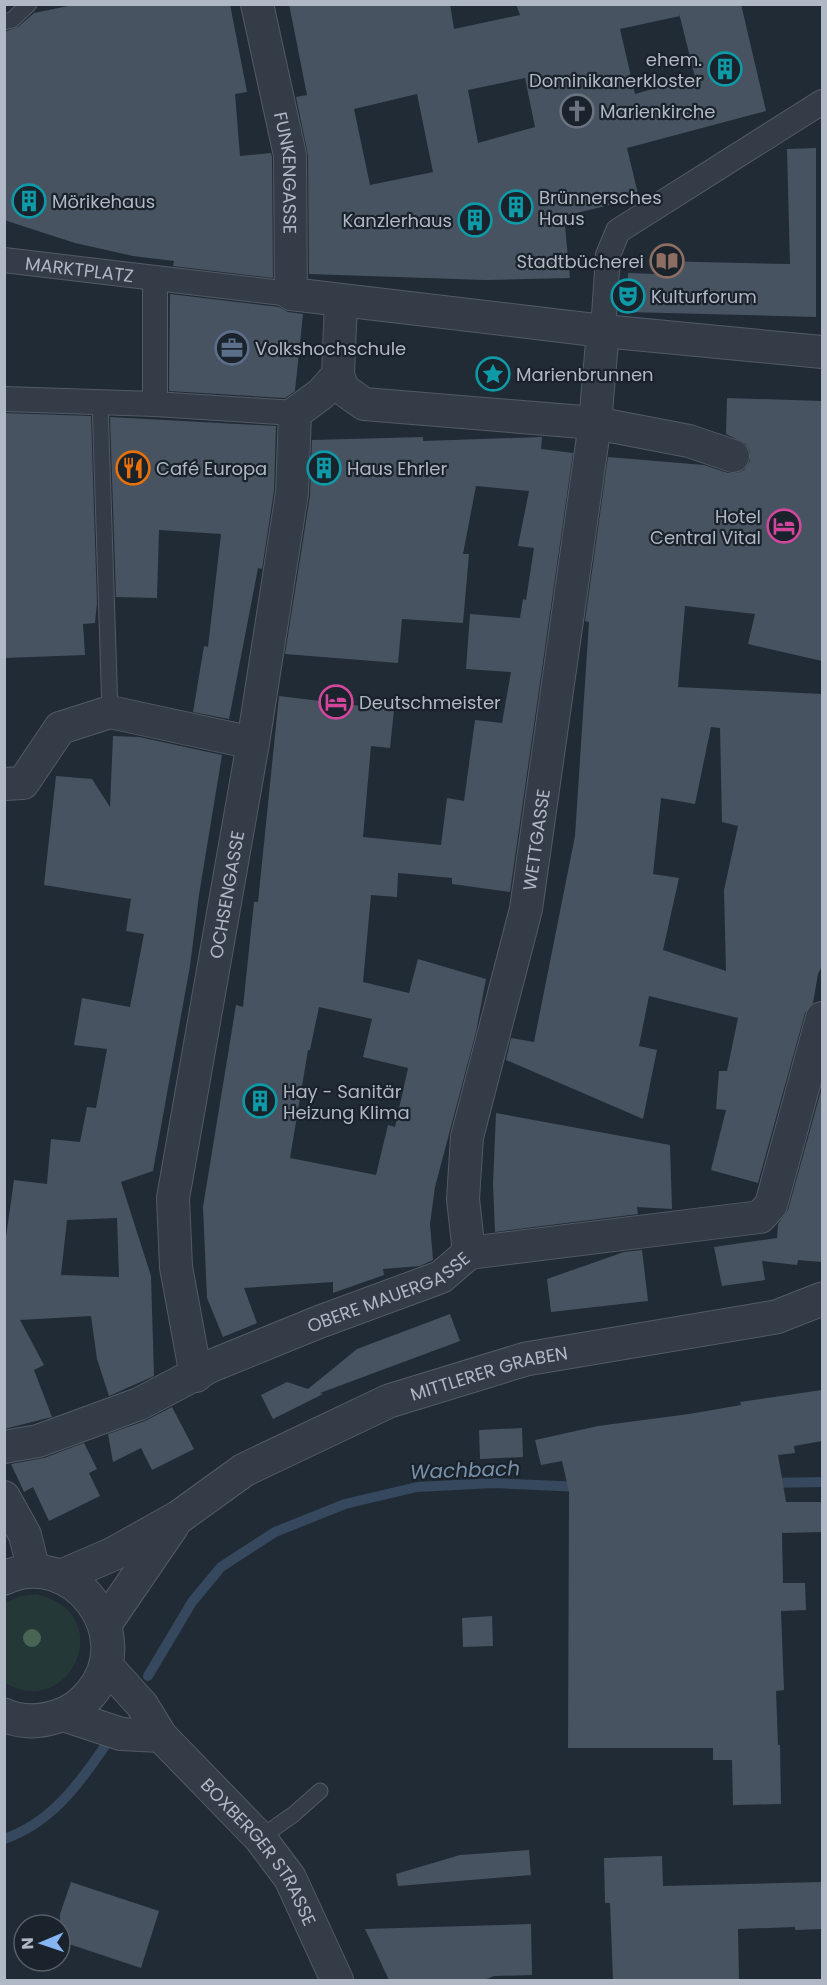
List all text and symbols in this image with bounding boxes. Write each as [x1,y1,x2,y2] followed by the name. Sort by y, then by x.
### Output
[529,47,702,93] place label: ehem. Dominikanerkloster
[707,51,743,87] building icon: ehem. Dominikanerkloster
[559,93,595,129] church icon: Marienkirche
[600,99,716,124] place label: Marienkirche
[268,109,303,234] street label: FUNKENGASSE
[11,183,47,219] building icon: Mörikehaus
[539,185,662,231] place label: Brünnersches Haus
[52,189,155,214] place label: Mörikehaus
[498,189,534,225] building icon: Brünnersches Haus
[457,202,493,238] building icon: Kanzlerhaus
[342,208,452,233] place label: Kanzlerhaus
[649,243,685,279] library icon: Stadtbücherei
[516,249,644,274] place label: Stadtbücherei
[24,250,135,288] street label: MARKTPLATZ
[610,278,646,314] theatre icon: Kulturforum
[651,284,757,309] place label: Kulturforum
[214,330,250,366] office icon: Volkshochschule
[255,336,406,361] place label: Volkshochschule
[475,356,511,392] place icon: Marienbrunnen
[516,362,654,387] place label: Marienbrunnen
[115,450,151,486] restaurant icon: Café Europa
[306,450,342,486] building icon: Haus Ehrler
[156,456,267,481] place label: Café Europa
[347,456,447,481] place label: Haus Ehrler
[650,504,761,550] place label: Hotel Central Vital
[766,508,802,544] hotel icon: Hotel Central Vital
[318,684,354,720] hotel icon: Deutschmeister
[359,690,501,715] place label: Deutschmeister
[516,787,555,892] street label: WETTGASSE
[203,829,250,960] street label: OCHSENGASSE
[283,1079,410,1125] place label: Hay - Sanitär Heizung Klima
[242,1083,278,1119] building icon: Hay - Sanitär Heizung Klima
[303,1245,475,1338] street label: OBERE MAUERGASSE
[407,1340,569,1406] street label: MITTLERER GRABEN
[410,1454,520,1486] water label: Wachbach
[196,1772,323,1929] street label: BOXBERGER STRASSE
[12,1913,72,1973] north arrow
[16,1937,39,1950] text: N

